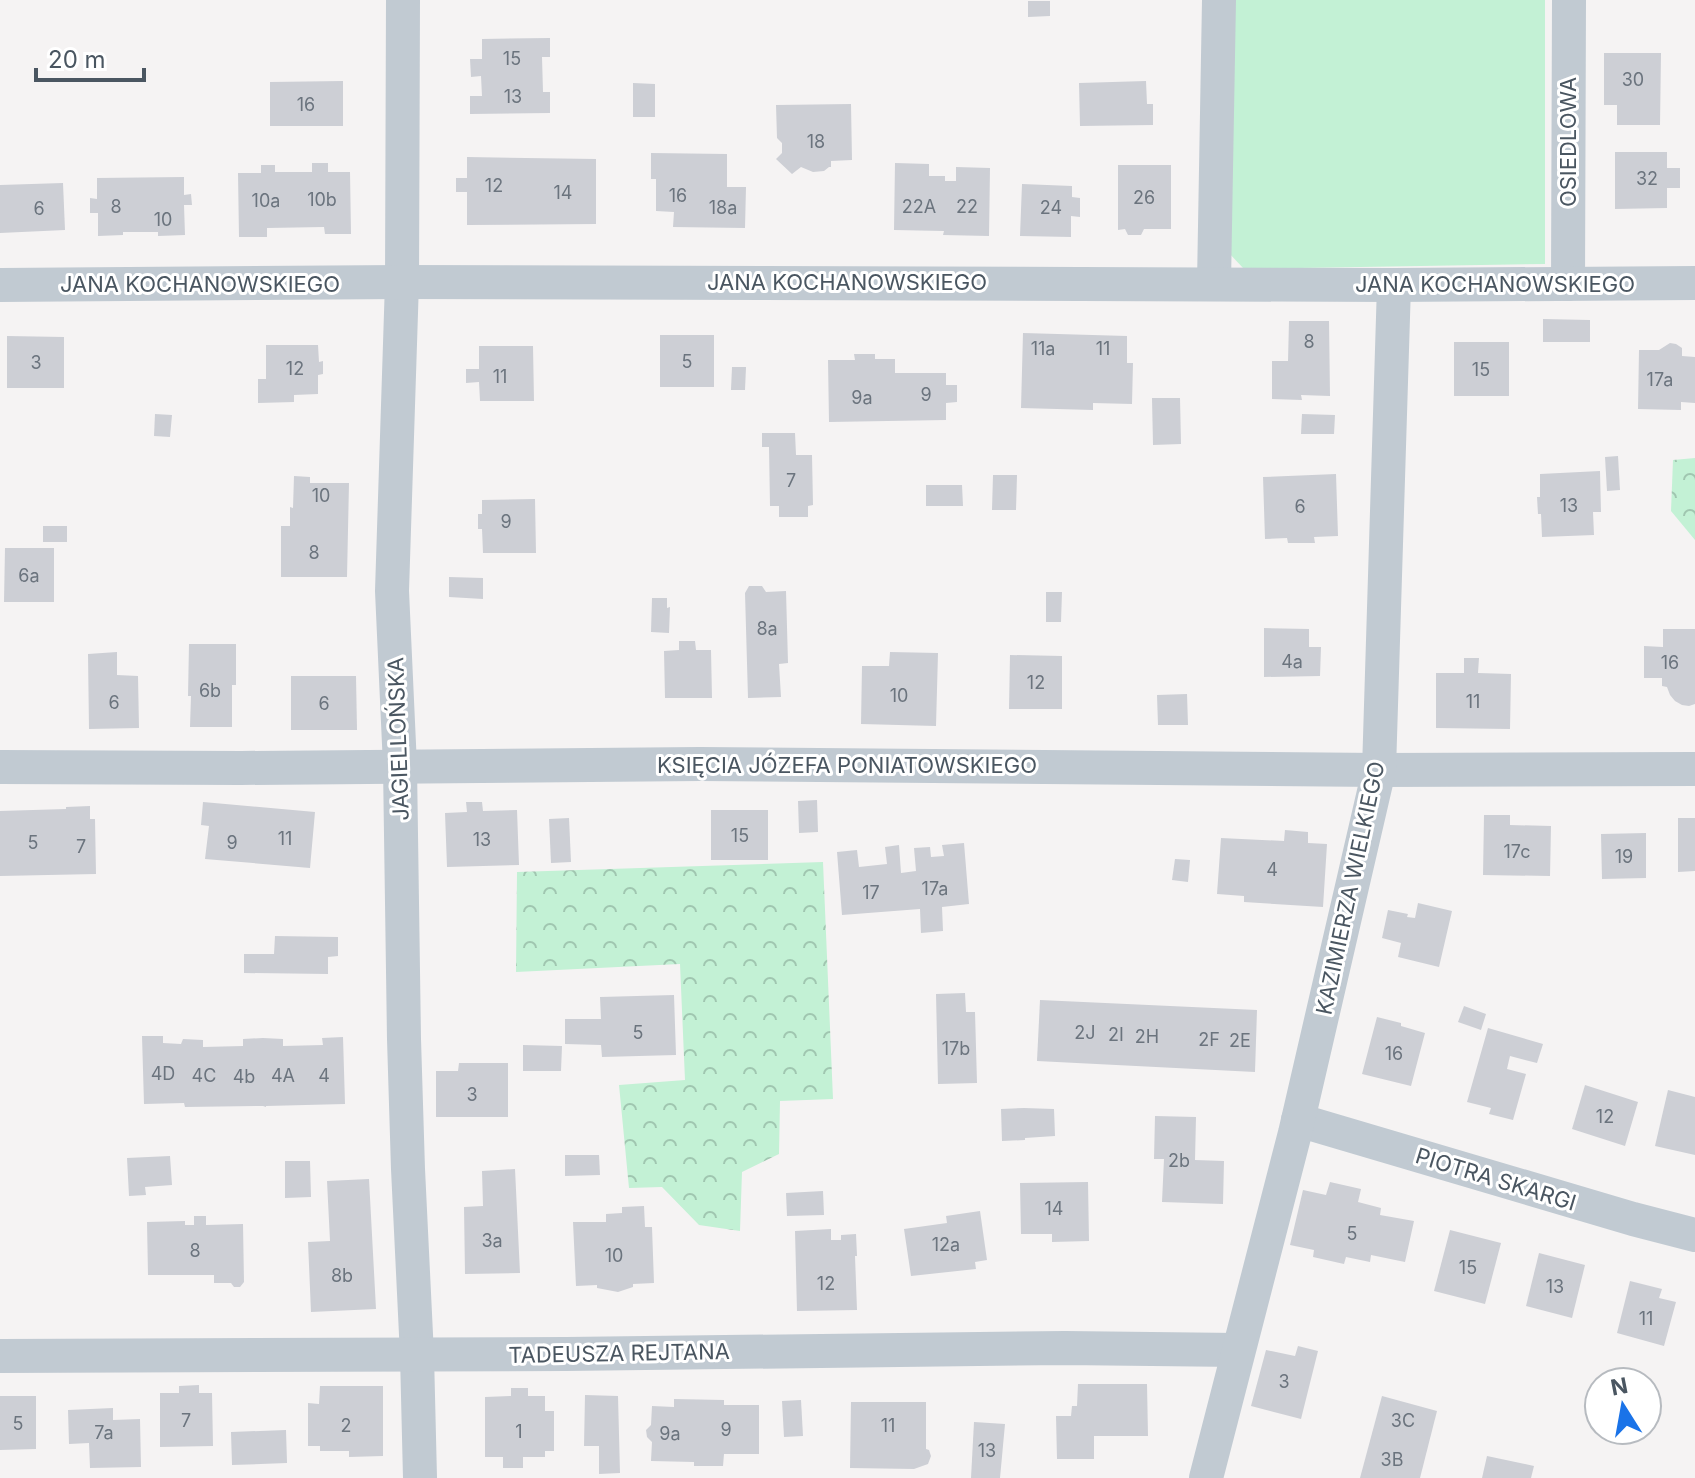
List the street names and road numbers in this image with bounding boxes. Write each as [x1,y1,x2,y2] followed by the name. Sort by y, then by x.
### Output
[1555,77,1581,207] street label: OSIEDLOWA
[707,269,987,295] street label: JANA KOCHANOWSKIEGO
[60,271,340,297] street label: JANA KOCHANOWSKIEGO
[1355,271,1635,297] street label: JANA KOCHANOWSKIEGO
[382,657,414,821] street label: JAGIELLOŃSKA
[657,752,1037,778] street label: KSIĘCIA JÓZEFA PONIATOWSKIEGO
[1310,759,1390,1017] street label: KAZIMIERZA WIELKIEGO
[1413,1142,1579,1216] street label: PIOTRA SKARGI
[508,1338,730,1368] street label: TADEUSZA REJTANA

